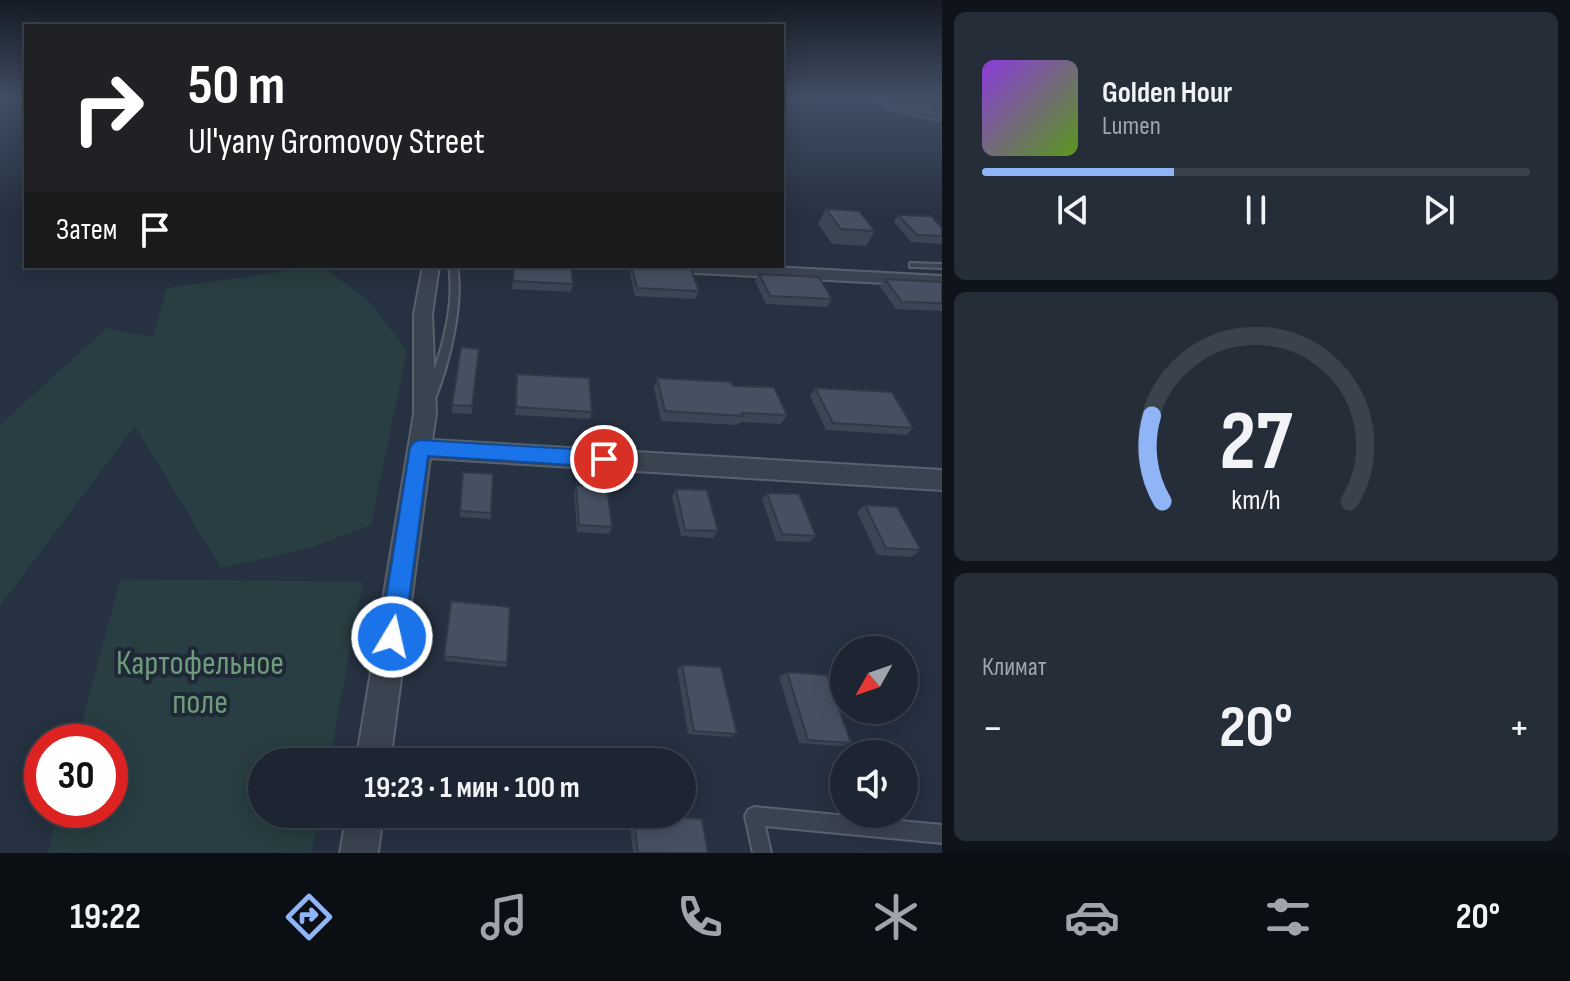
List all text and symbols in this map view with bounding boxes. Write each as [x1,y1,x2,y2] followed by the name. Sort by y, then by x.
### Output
[188,53,285,120] text: 50 m
[56,56,160,160] icon: right
[1102,75,1232,111] text: Golden Hour
[1102,111,1161,142] text: Lumen
[188,121,485,164] text: Ul'yany Gromovoy Street
[1051,188,1095,232] icon: previous
[1234,188,1278,232] icon: pause
[1417,188,1461,232] icon: next
[133,208,177,252] icon: arrive
[56,212,117,248] text: Затем
[1220,393,1293,493] text: 27
[570,425,638,493] pin
[582,437,626,481] icon: arrive
[1231,484,1281,519] text: km/h
[350,595,434,679] position arrow
[830,636,918,724] north arrow
[830,636,918,828] map controls
[116,643,284,723] park label: Картофельное поле
[982,652,1046,683] text: Климат
[1219,692,1293,764] text: 20°
[982,702,1004,755] text: −
[1508,702,1530,755] text: +
[24,724,128,828] speed limit sign: 30
[830,740,918,828] button: sound
[364,770,580,806] text: 19:23 · 1 мин · 100 m
[281,889,337,945] icon: directions
[476,889,532,945] icon: music
[672,889,728,945] icon: phone
[868,889,924,945] icon: climate
[1064,889,1120,945] icon: car
[1260,889,1316,945] icon: filters
[70,896,141,939] text: 19:22
[1456,896,1500,939] text: 20°

